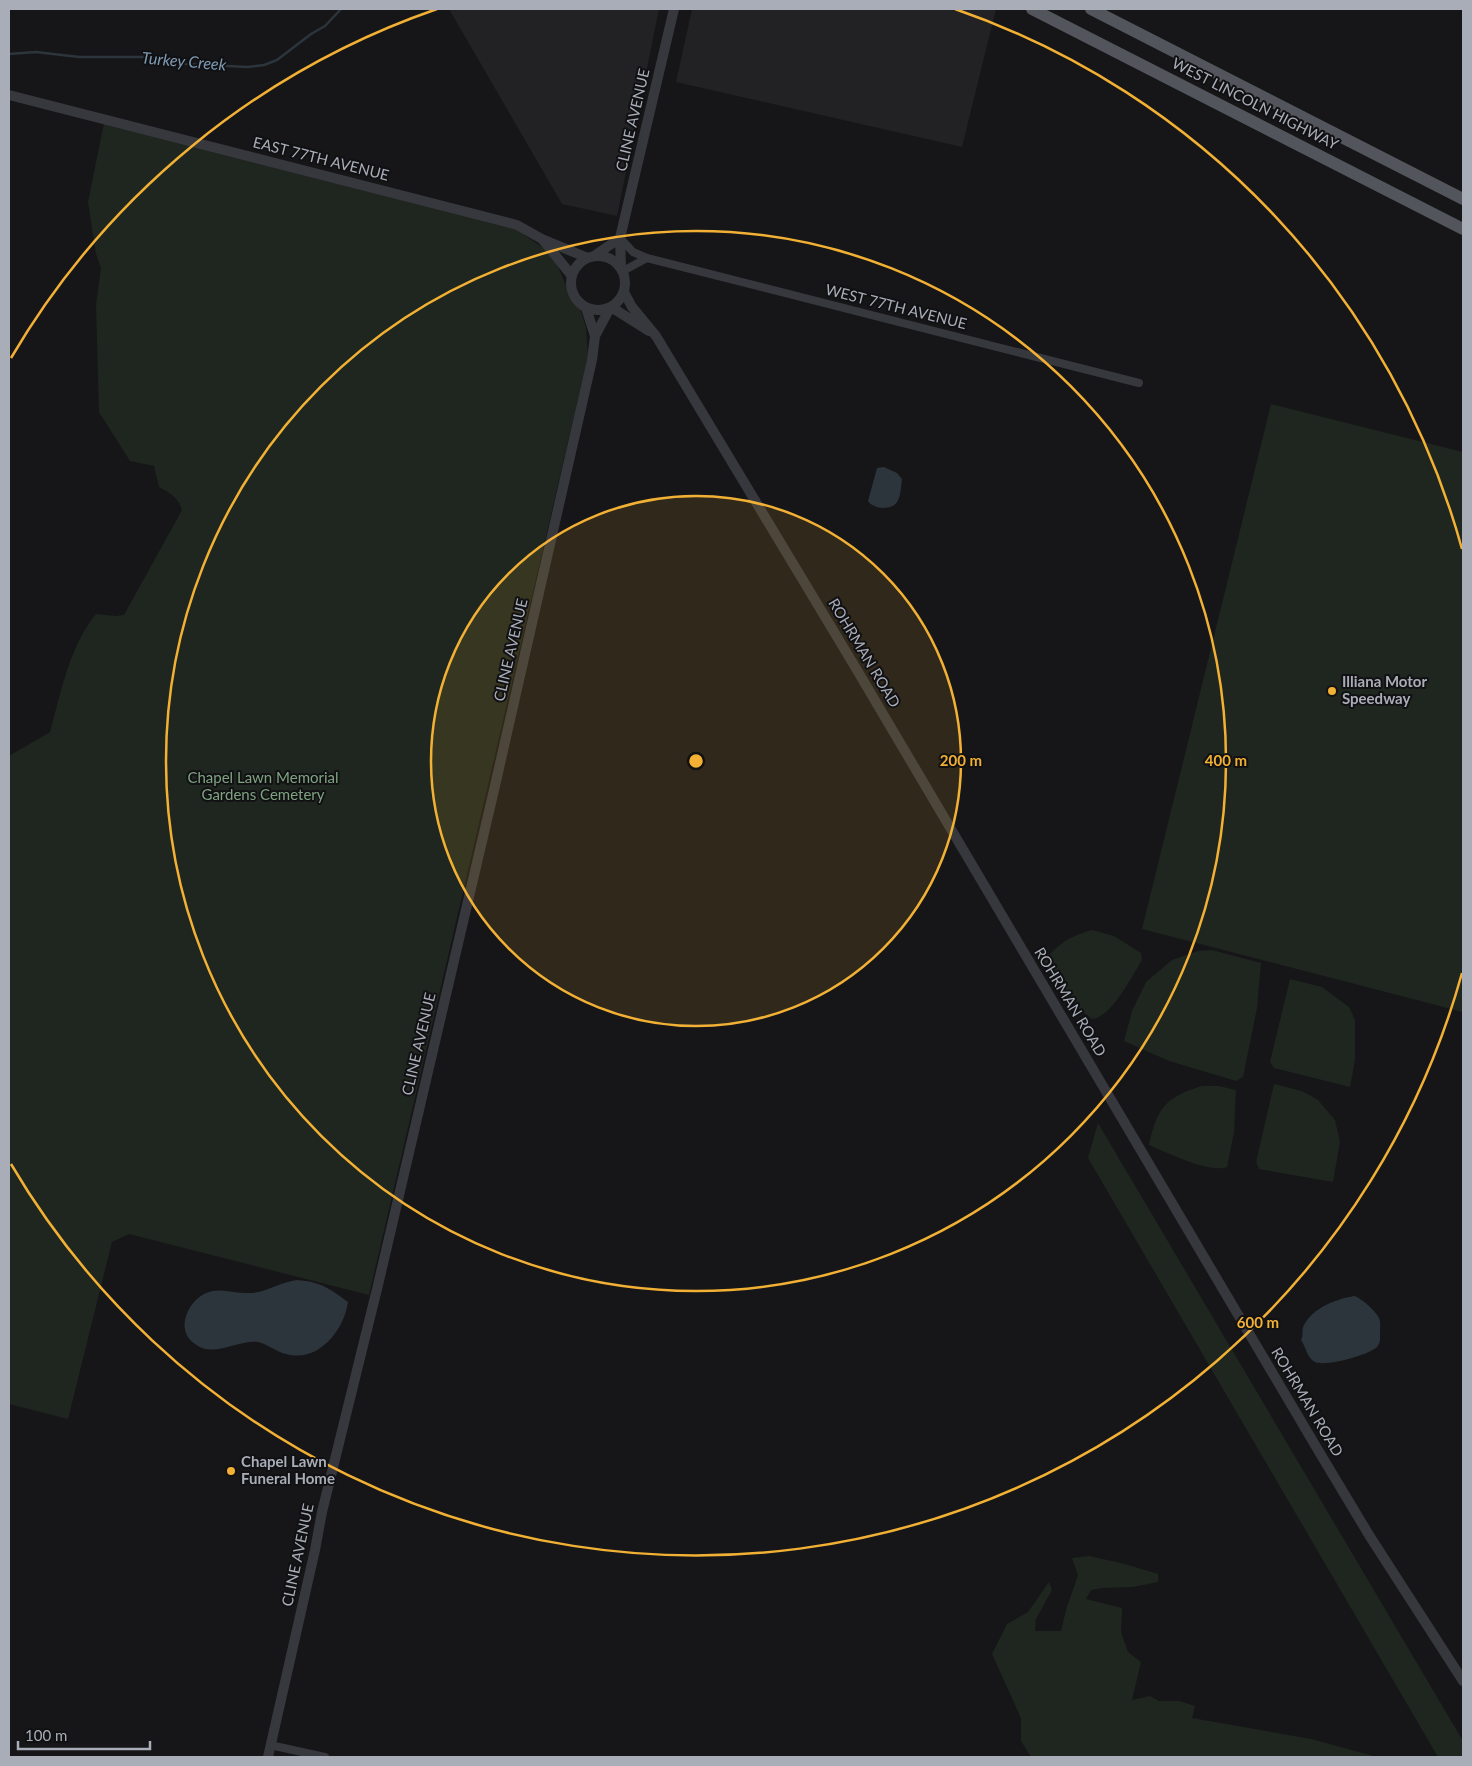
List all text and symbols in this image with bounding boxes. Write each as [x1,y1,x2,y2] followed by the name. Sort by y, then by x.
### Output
[141,47,228,74] water label: Turkey Creek
[1169,53,1342,153] street label: WEST LINCOLN HIGHWAY
[611,67,653,173] street label: CLINE AVENUE
[251,132,391,184] street label: EAST 77TH AVENUE
[824,280,969,332] street label: WEST 77TH AVENUE
[825,595,905,710] street label: ROHRMAN ROAD
[489,597,531,703] street label: CLINE AVENUE
[1342,672,1427,707] place label: Illiana Motor Speedway
[1326,685,1338,697] marker: Illiana Motor Speedway
[940,751,982,769] text: 200 m
[1205,751,1247,769] text: 400 m
[687,752,705,770] centre of rings
[187,768,339,803] park label: Chapel Lawn Memorial Gardens Cemetery
[1031,944,1111,1059] street label: ROHRMAN ROAD
[397,991,439,1097] street label: CLINE AVENUE
[1237,1313,1279,1331] text: 600 m
[1268,1344,1348,1459] street label: ROHRMAN ROAD
[241,1452,335,1487] place label: Chapel Lawn Funeral Home
[225,1465,237,1477] marker: Chapel Lawn Funeral Home
[277,1502,317,1608] street label: CLINE AVENUE
[18,1718,150,1750] scale bar
[25,1726,67,1744] text: 100 m

